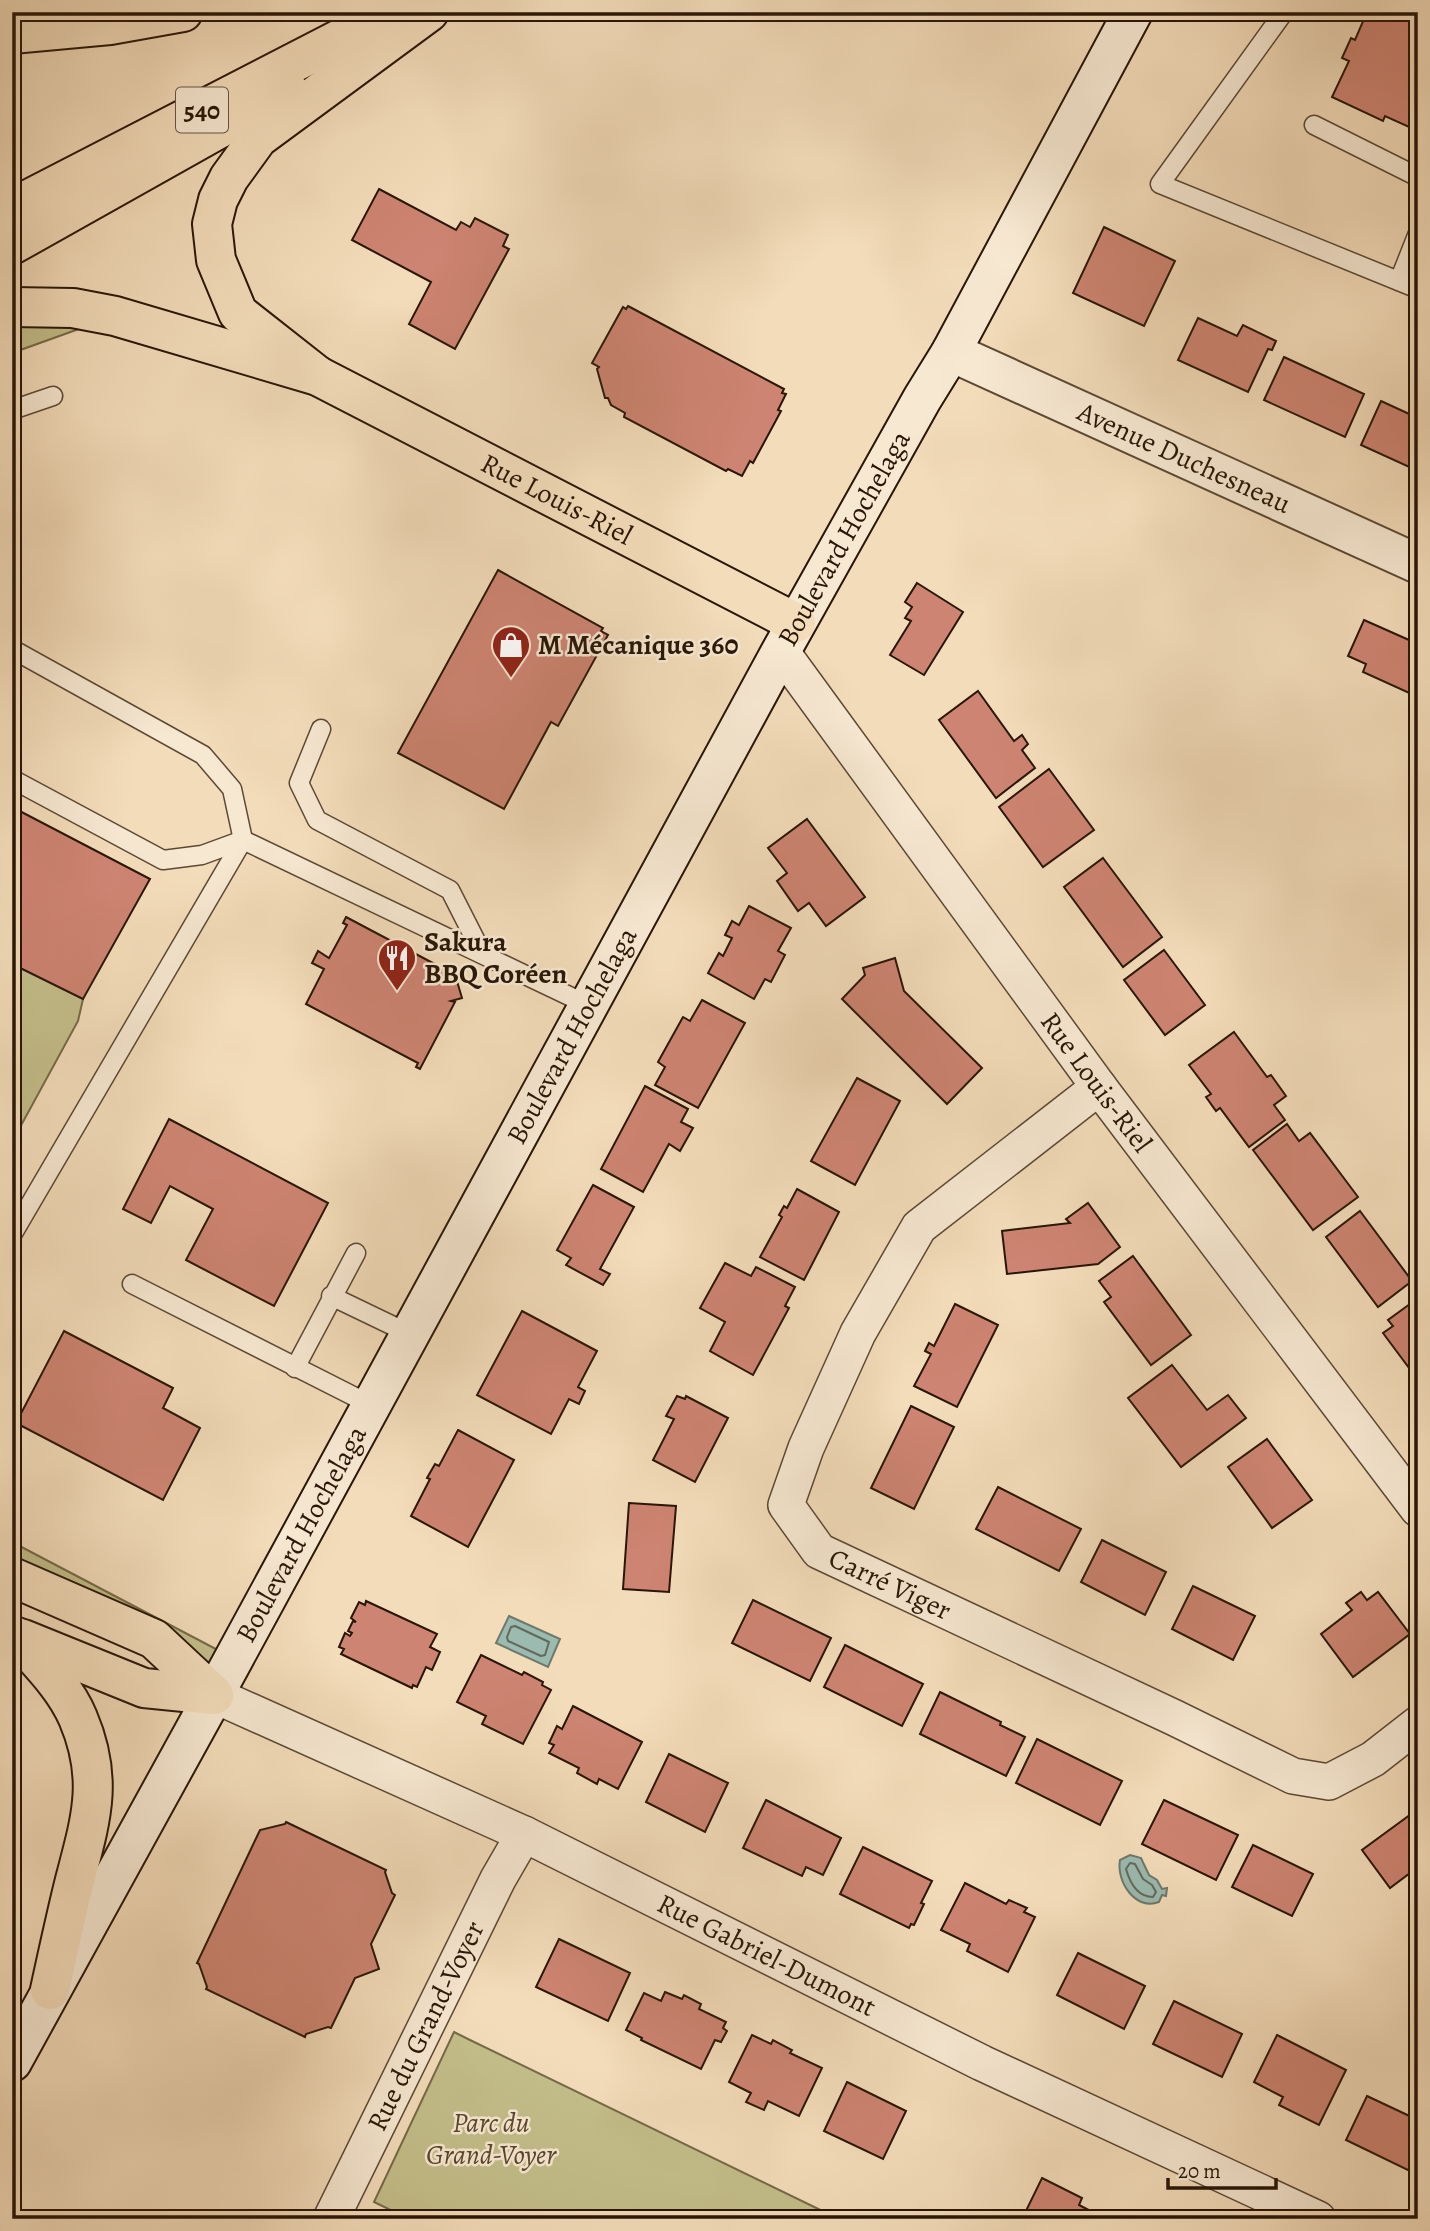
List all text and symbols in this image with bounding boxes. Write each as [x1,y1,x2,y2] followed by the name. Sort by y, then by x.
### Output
[176,88,228,132] road number: 540
[1070,392,1298,523] street label: Avenue Duchesneau
[768,424,920,653] street label: Boulevard Hochelaga
[474,444,639,554] street label: Rue Louis-Riel
[490,624,532,679] shop icon: M Mécanique 360
[538,626,738,664] place label: M Mécanique 360
[498,921,646,1151] street label: Boulevard Hochelaga
[424,923,567,993] place label: Sakura BBQ Coréen
[376,937,418,992] restaurant icon: Sakura BBQ Coréen
[1031,1004,1161,1160] street label: Rue Louis-Riel
[227,1419,376,1649] street label: Boulevard Hochelaga
[823,1539,958,1629] street label: Carré Viger
[651,1885,882,2026] street label: Rue Gabriel-Dumont
[358,1914,494,2137] street label: Rue du Grand-Voyer
[426,2104,557,2174] park label: Parc du Grand-Voyer
[1168,2147,1276,2191] scale bar
[1178,2157,1221,2185] text: 20 m

